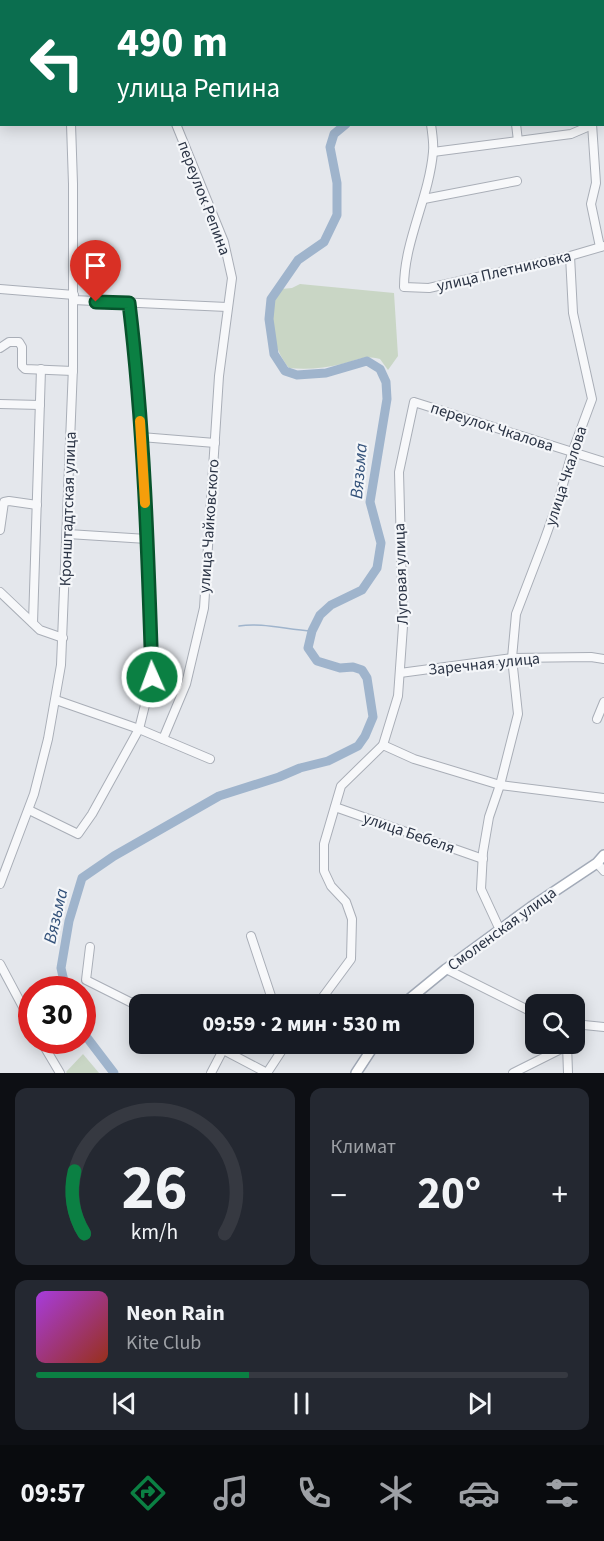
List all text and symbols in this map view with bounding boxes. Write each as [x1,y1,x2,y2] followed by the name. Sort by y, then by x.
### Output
[117,13,228,73] text: 490 m
[18,24,96,102] icon: left
[117,69,280,108] text: улица Репина
[172,138,236,258] street label: переулок Репина
[70,240,121,302] pin
[435,245,573,297] street label: улица Плетниковка
[79,249,112,282] icon: arrive
[428,397,556,457] street label: переулок Чкалова
[539,423,593,529] street label: улица Чкалова
[54,431,82,587] street label: Кронштадтская улица
[344,442,374,500] water label: Вязьма
[193,458,225,594] street label: улица Чайковского
[388,523,414,625] street label: Луговая улица
[120,645,184,709] position arrow
[427,647,541,681] street label: Заречная улица
[360,807,458,859] street label: улица Бебеля
[443,882,561,976] street label: Смоленская улица
[38,886,75,946] water label: Вязьма
[18,976,96,1054] speed limit sign: 30
[525,994,585,1054] map controls
[525,994,585,1054] button: search
[202,1008,401,1040] text: 09:59 · 2 мин · 530 m
[331,1133,396,1161] text: Климат
[122,1144,188,1233] text: 26
[417,1162,481,1226] text: 20°
[331,1172,347,1219] text: −
[552,1172,568,1219] text: +
[131,1217,179,1248] text: km/h
[126,1297,225,1329] text: Neon Rain
[126,1329,201,1357] text: Kite Club
[108,1387,141,1420] icon: previous
[285,1387,318,1420] icon: pause
[463,1387,496,1420] icon: next
[127,1472,169,1514] icon: directions
[210,1472,252,1514] icon: music
[293,1472,335,1514] icon: phone
[375,1472,417,1514] icon: climate
[458,1472,500,1514] icon: car
[541,1472,583,1514] icon: filters
[20,1474,86,1513] text: 09:57

